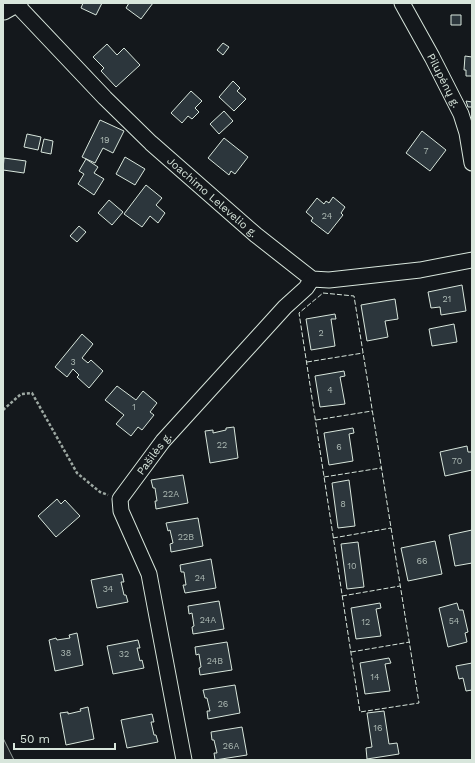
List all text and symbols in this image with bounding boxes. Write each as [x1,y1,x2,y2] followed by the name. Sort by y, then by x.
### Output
[425,51,463,110] street label: Pilupėnų g.
[100,135,110,145] house number: 19
[423,146,429,156] house number: 7
[165,154,260,240] street label: Joachimo Lelevelio g.
[322,211,333,221] house number: 24
[443,294,451,304] house number: 21
[318,328,324,338] house number: 2
[70,357,76,367] house number: 3
[327,385,333,395] house number: 4
[132,402,136,412] house number: 1
[134,430,174,477] street label: Pašilės g.
[217,440,227,450] house number: 22
[336,442,342,452] house number: 6
[452,456,463,466] house number: 70
[163,489,179,499] house number: 22A
[340,499,346,509] house number: 8
[178,532,194,542] house number: 22B
[417,556,427,566] house number: 66
[347,561,357,571] house number: 10
[195,573,206,583] house number: 24
[103,584,114,594] house number: 34
[200,615,216,625] house number: 24A
[449,616,460,626] house number: 54
[362,617,370,627] house number: 12
[61,648,71,658] house number: 38
[119,649,129,659] house number: 32
[207,656,223,666] house number: 24B
[370,672,380,682] house number: 14
[218,699,228,709] house number: 26
[374,723,382,733] house number: 16
[14,725,115,751] scale bar
[20,732,50,746] text: 50 m
[223,741,239,751] house number: 26A

